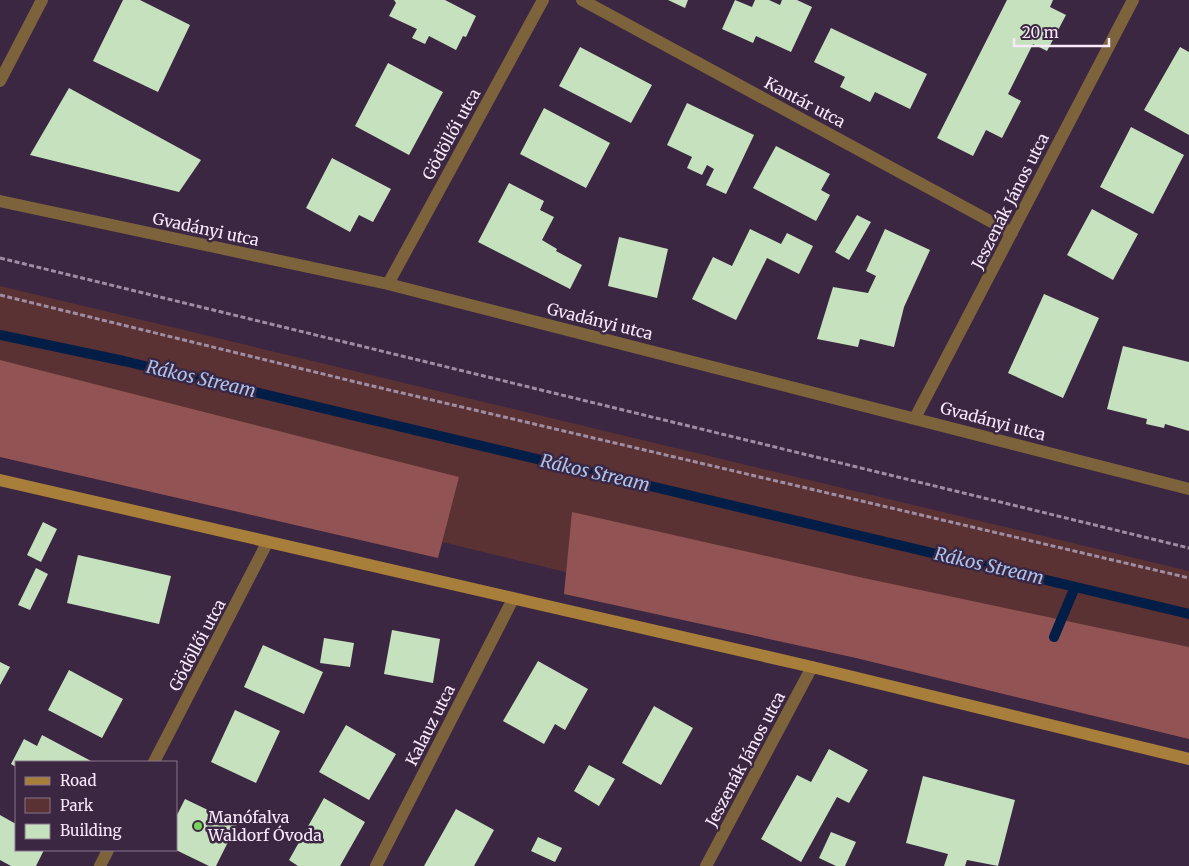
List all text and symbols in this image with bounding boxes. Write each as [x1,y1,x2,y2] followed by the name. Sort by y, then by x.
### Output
[1014,15,1109,47] scale bar
[1022,23,1059,42] text: 20 m
[761,72,849,132] street label: Kantár utca
[418,85,484,183] street label: Gödöllői utca
[967,129,1053,273] street label: Jeszenák János utca
[151,208,261,250] street label: Gvadányi utca
[545,298,655,344] street label: Gvadányi utca
[144,355,258,402] water label: Rákos Stream
[938,397,1048,445] street label: Gvadányi utca
[538,449,652,496] water label: Rákos Stream
[932,542,1046,589] water label: Rákos Stream
[164,595,230,694] street label: Gödöllői utca
[401,681,459,769] street label: Kalauz utca
[701,688,789,831] street label: Jeszenák János utca
[15,761,178,851] legend
[60,771,96,790] text: Road
[60,796,94,815] text: Park
[207,807,322,845] place label: Manófalva Waldorf Óvoda
[192,820,204,832] marker: Manófalva Waldorf Óvoda
[60,821,122,840] text: Building

